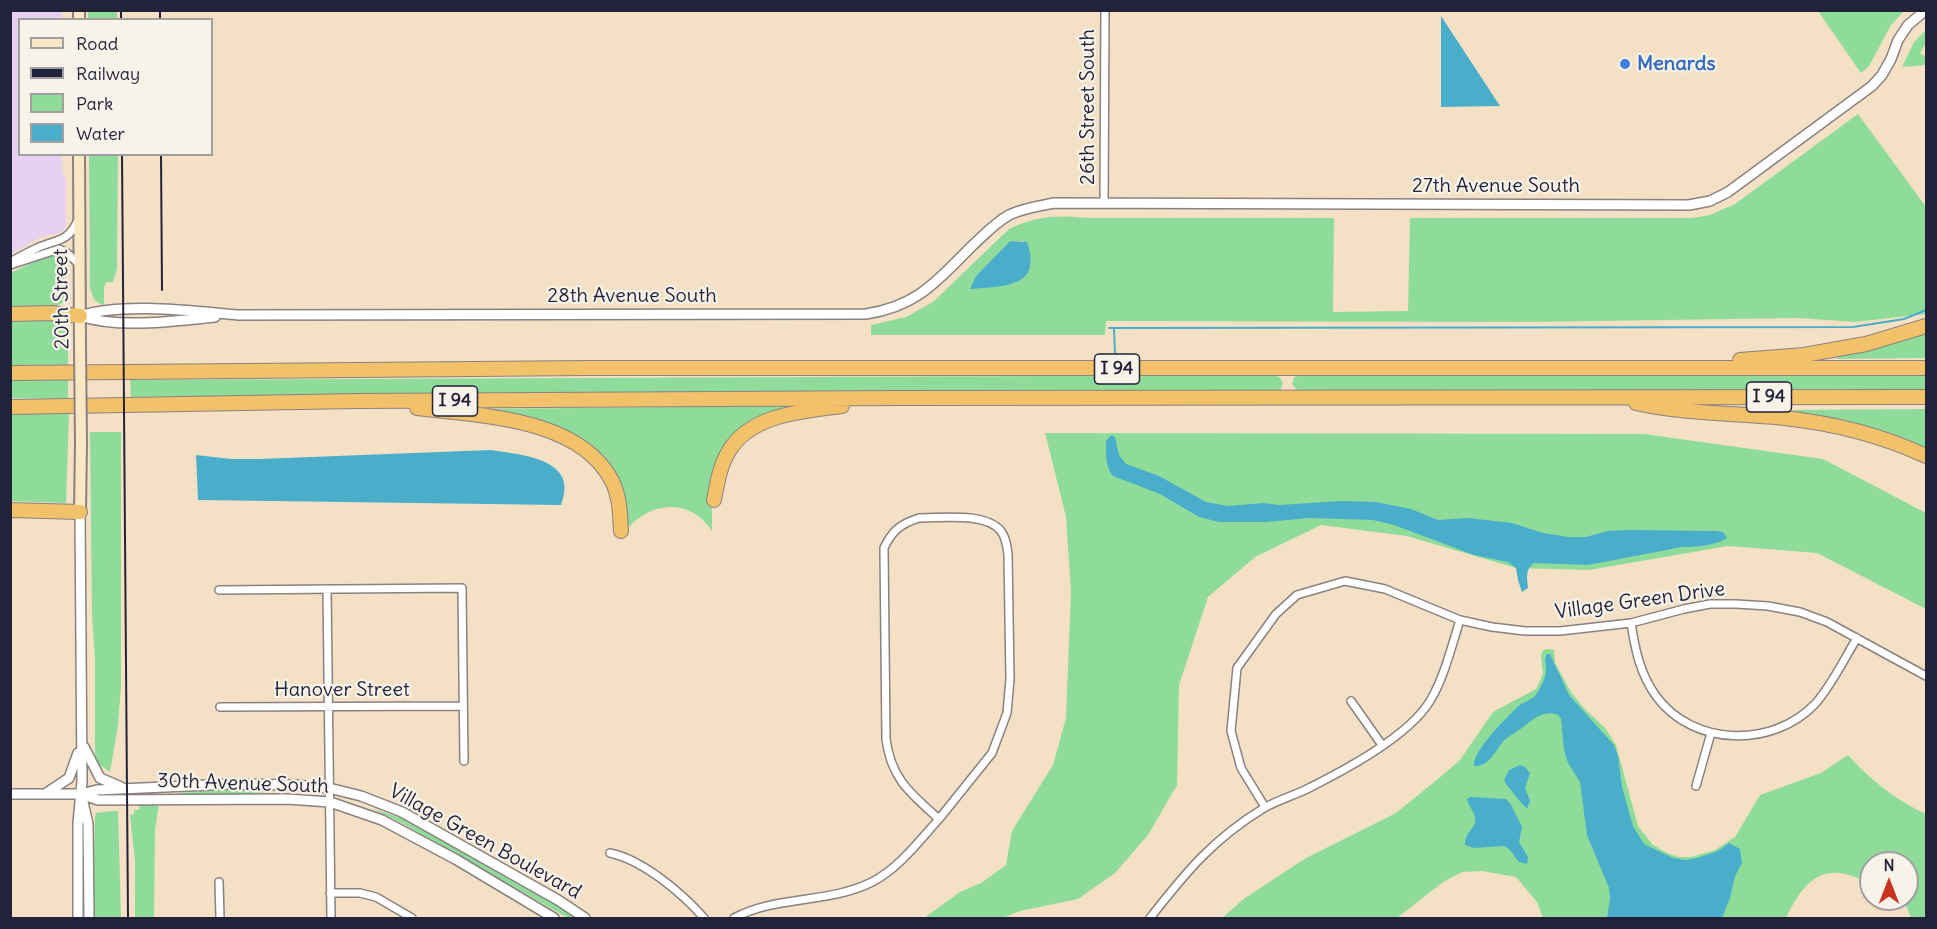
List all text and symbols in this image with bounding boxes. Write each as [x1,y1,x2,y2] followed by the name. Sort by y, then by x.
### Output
[18,18,213,156] legend
[1076,29,1100,185] street label: 26th Street South
[76,32,118,55] text: Road
[1637,52,1716,76] place label: Menards
[1618,57,1632,71] marker: Menards
[76,62,140,85] text: Railway
[76,92,113,115] text: Park
[76,122,125,145] text: Water
[1412,174,1580,198] street label: 27th Avenue South
[49,249,75,349] street label: 20th Street
[547,284,717,308] street label: 28th Avenue South
[1094,354,1140,384] road number: I 94
[1746,382,1792,412] road number: I 94
[432,386,478,416] road number: I 94
[1554,577,1726,625] street label: Village Green Drive
[274,678,410,702] street label: Hanover Street
[157,769,329,799] street label: 30th Avenue South
[385,779,585,905] street label: Village Green Boulevard
[1859,851,1919,911] north arrow
[1883,855,1895,875] text: N

